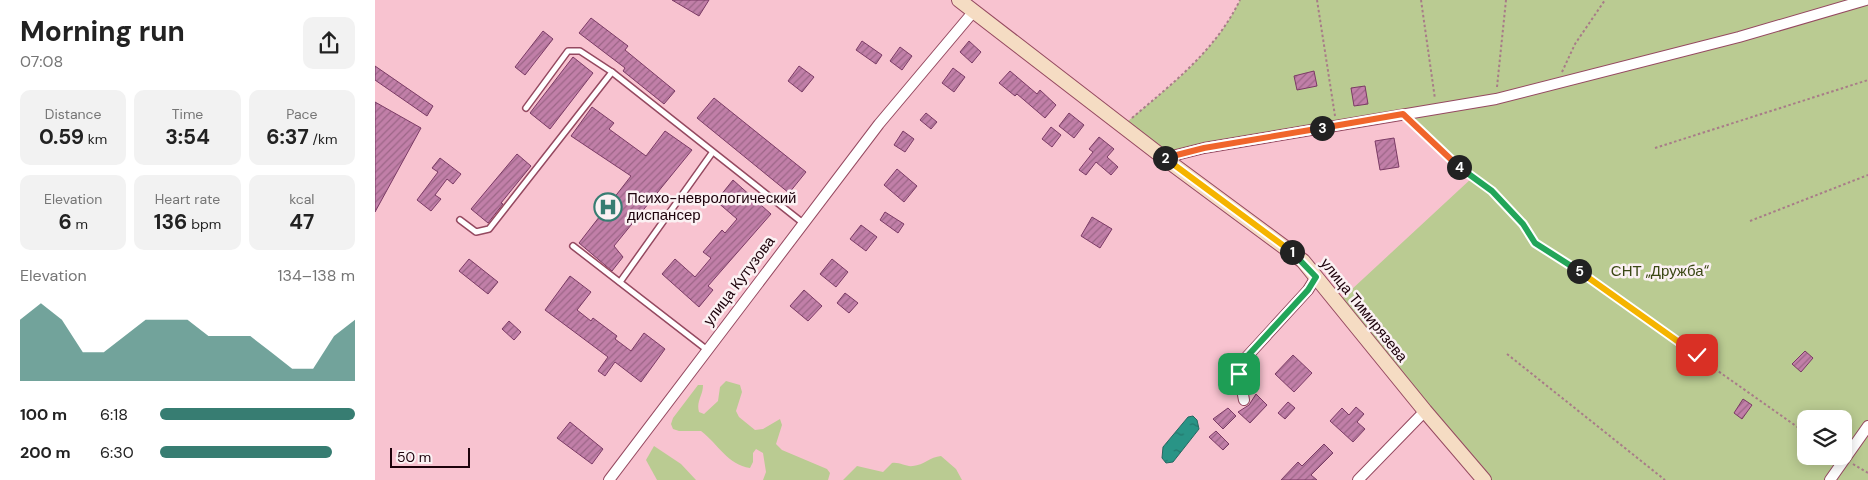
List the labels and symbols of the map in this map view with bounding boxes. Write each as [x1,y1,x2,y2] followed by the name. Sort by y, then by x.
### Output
[1309,116,1335,140] pin: 3
[1153,146,1177,170] pin: 2
[1447,154,1471,180] pin: 4
[627,188,797,225] place label: Психо-неврологический диспансер
[593,192,623,222] hospital icon: Психо-неврологический диспансер
[699,232,780,330] street label: улица Кутузова
[1279,240,1305,264] pin: 1
[1316,254,1413,367] street label: улица Тимирязева
[1567,258,1591,284] pin: 5
[1611,261,1710,281] park label: СНТ „Дружба“
[1676,334,1718,376] pin
[1218,353,1260,395] pin
[390,445,470,468] scale bar

